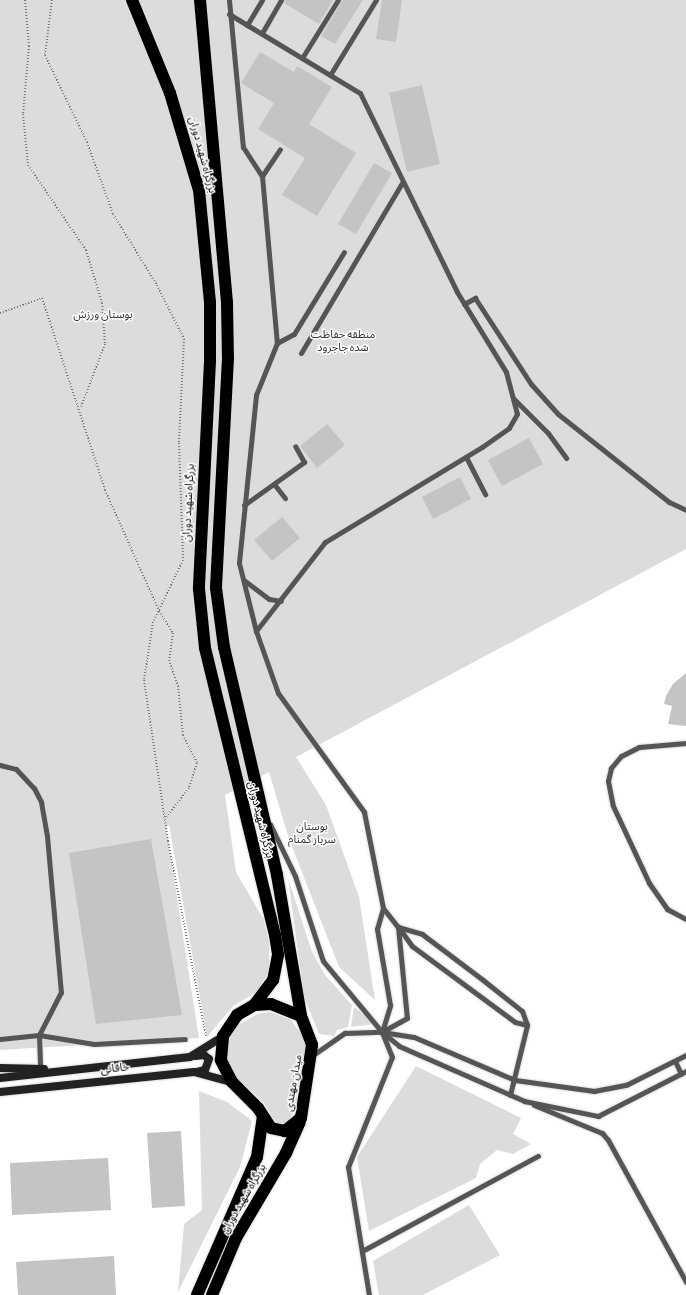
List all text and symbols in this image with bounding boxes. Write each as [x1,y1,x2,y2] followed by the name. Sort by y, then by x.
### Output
[185,115,219,195] street label: بزرگراه شهید دوران
[73,308,133,322] park label: بوستان ورزش
[311,329,375,355] park label: منطقه حفاظت شده جاجرود
[180,463,198,543] street label: بزرگراه شهید دوران
[244,780,276,860] street label: بزرگراه شهید دوران
[288,821,336,847] park label: بوستان سرباز گمنام
[283,1054,305,1112] street label: میدان مهتدی
[100,1061,130,1077] street label: خاقانی
[219,1162,269,1236] street label: بزرگراه شهید دوران

